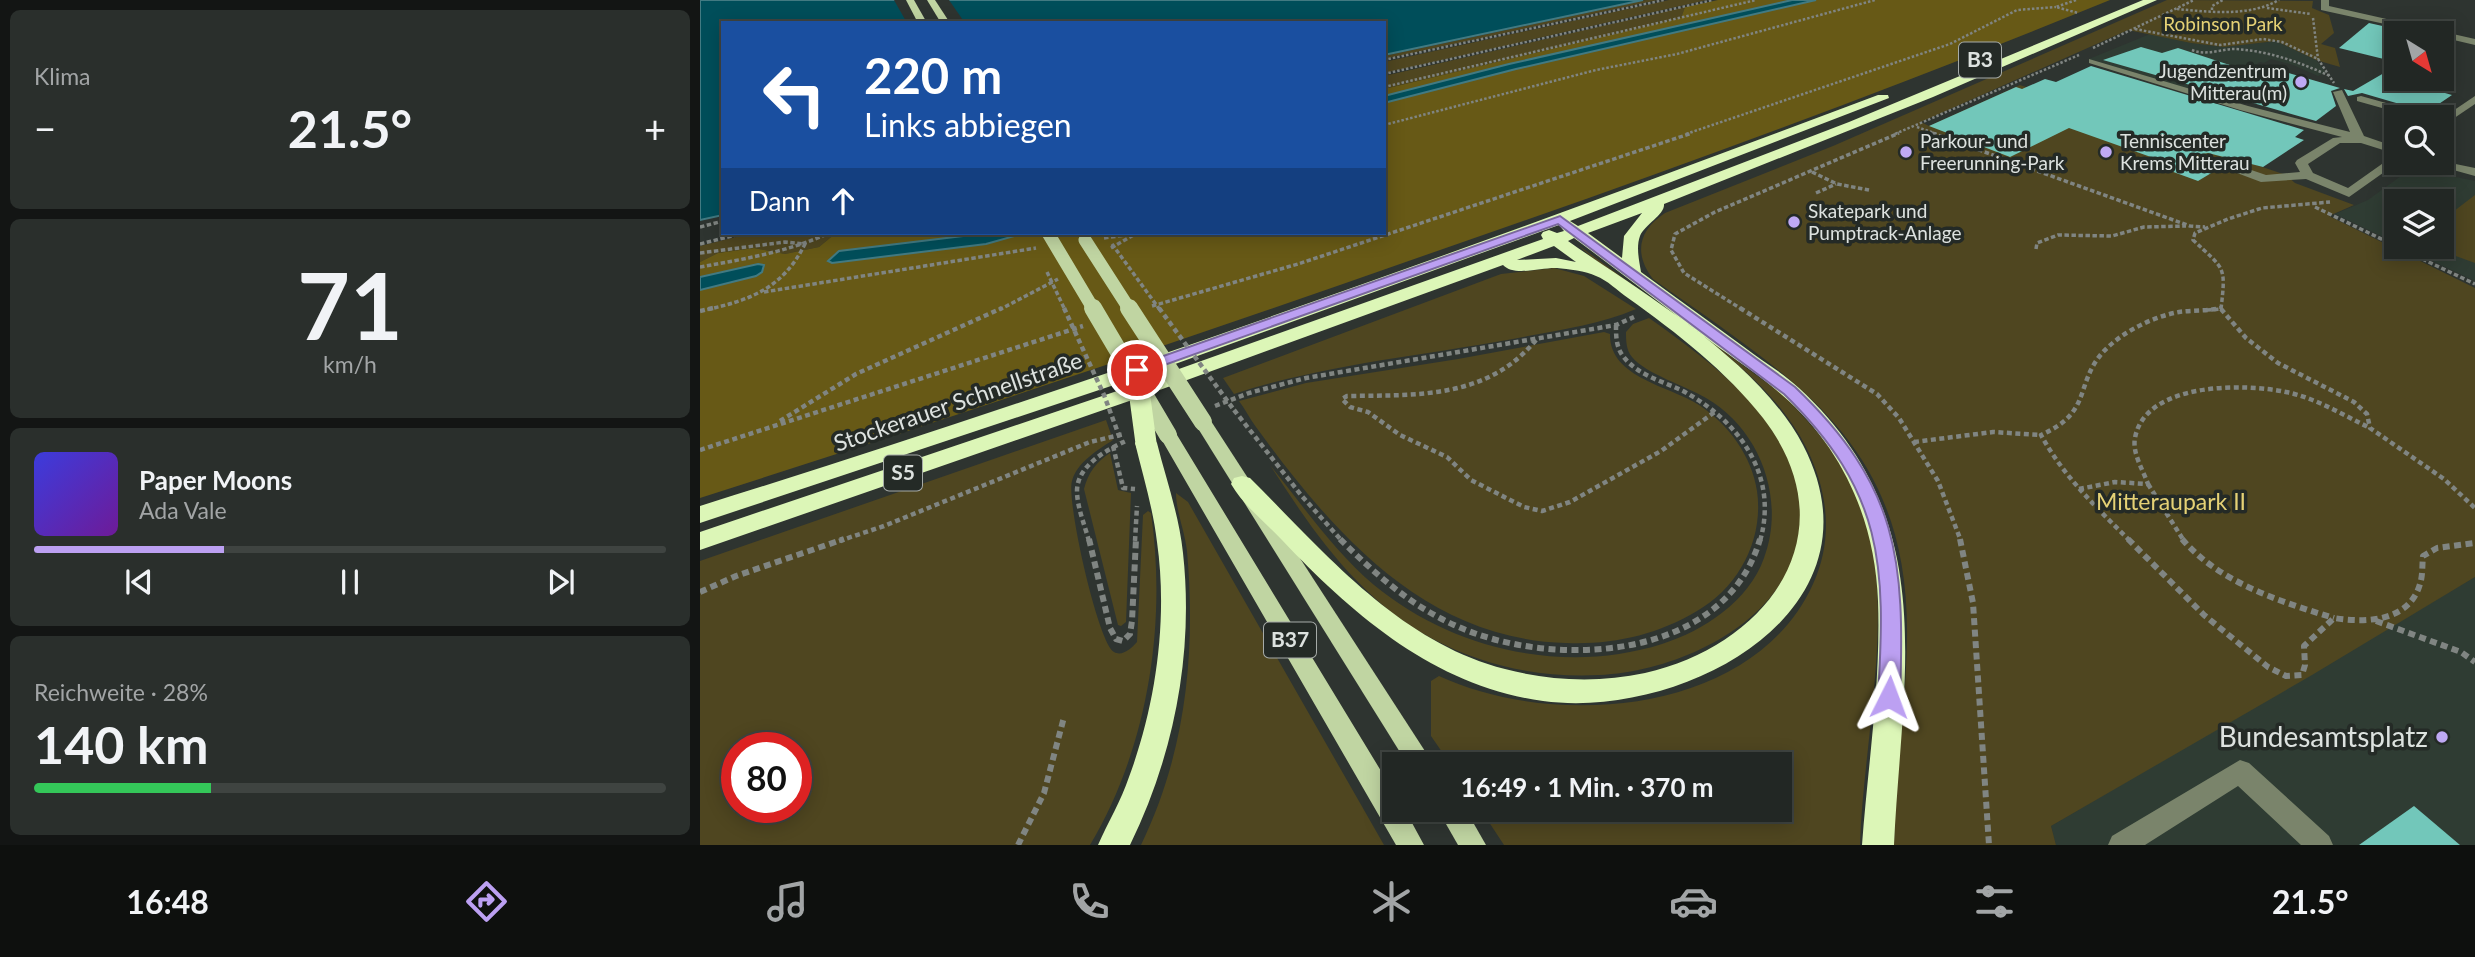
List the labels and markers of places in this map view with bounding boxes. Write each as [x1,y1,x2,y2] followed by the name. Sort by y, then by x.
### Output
[2159,59,2287,104] place label: Jugendzentrum Mitterau(m)
[2293,74,2309,90] marker: Jugendzentrum Mitterau(m)
[1920,129,2065,174] place label: Parkour- und Freerunning-Park
[2120,129,2250,174] place label: Tenniscenter Krems Mitterau
[1898,144,1914,160] marker: Parkour- und Freerunning-Park
[2098,144,2114,160] marker: Tenniscenter Krems Mitterau
[1808,199,1962,244] place label: Skatepark und Pumptrack-Anlage
[1786,214,1802,230] marker: Skatepark und Pumptrack-Anlage
[1107,340,1167,400] pin
[2219,719,2428,753] place label: Bundesamtsplatz
[2434,729,2450,745] marker: Bundesamtsplatz

